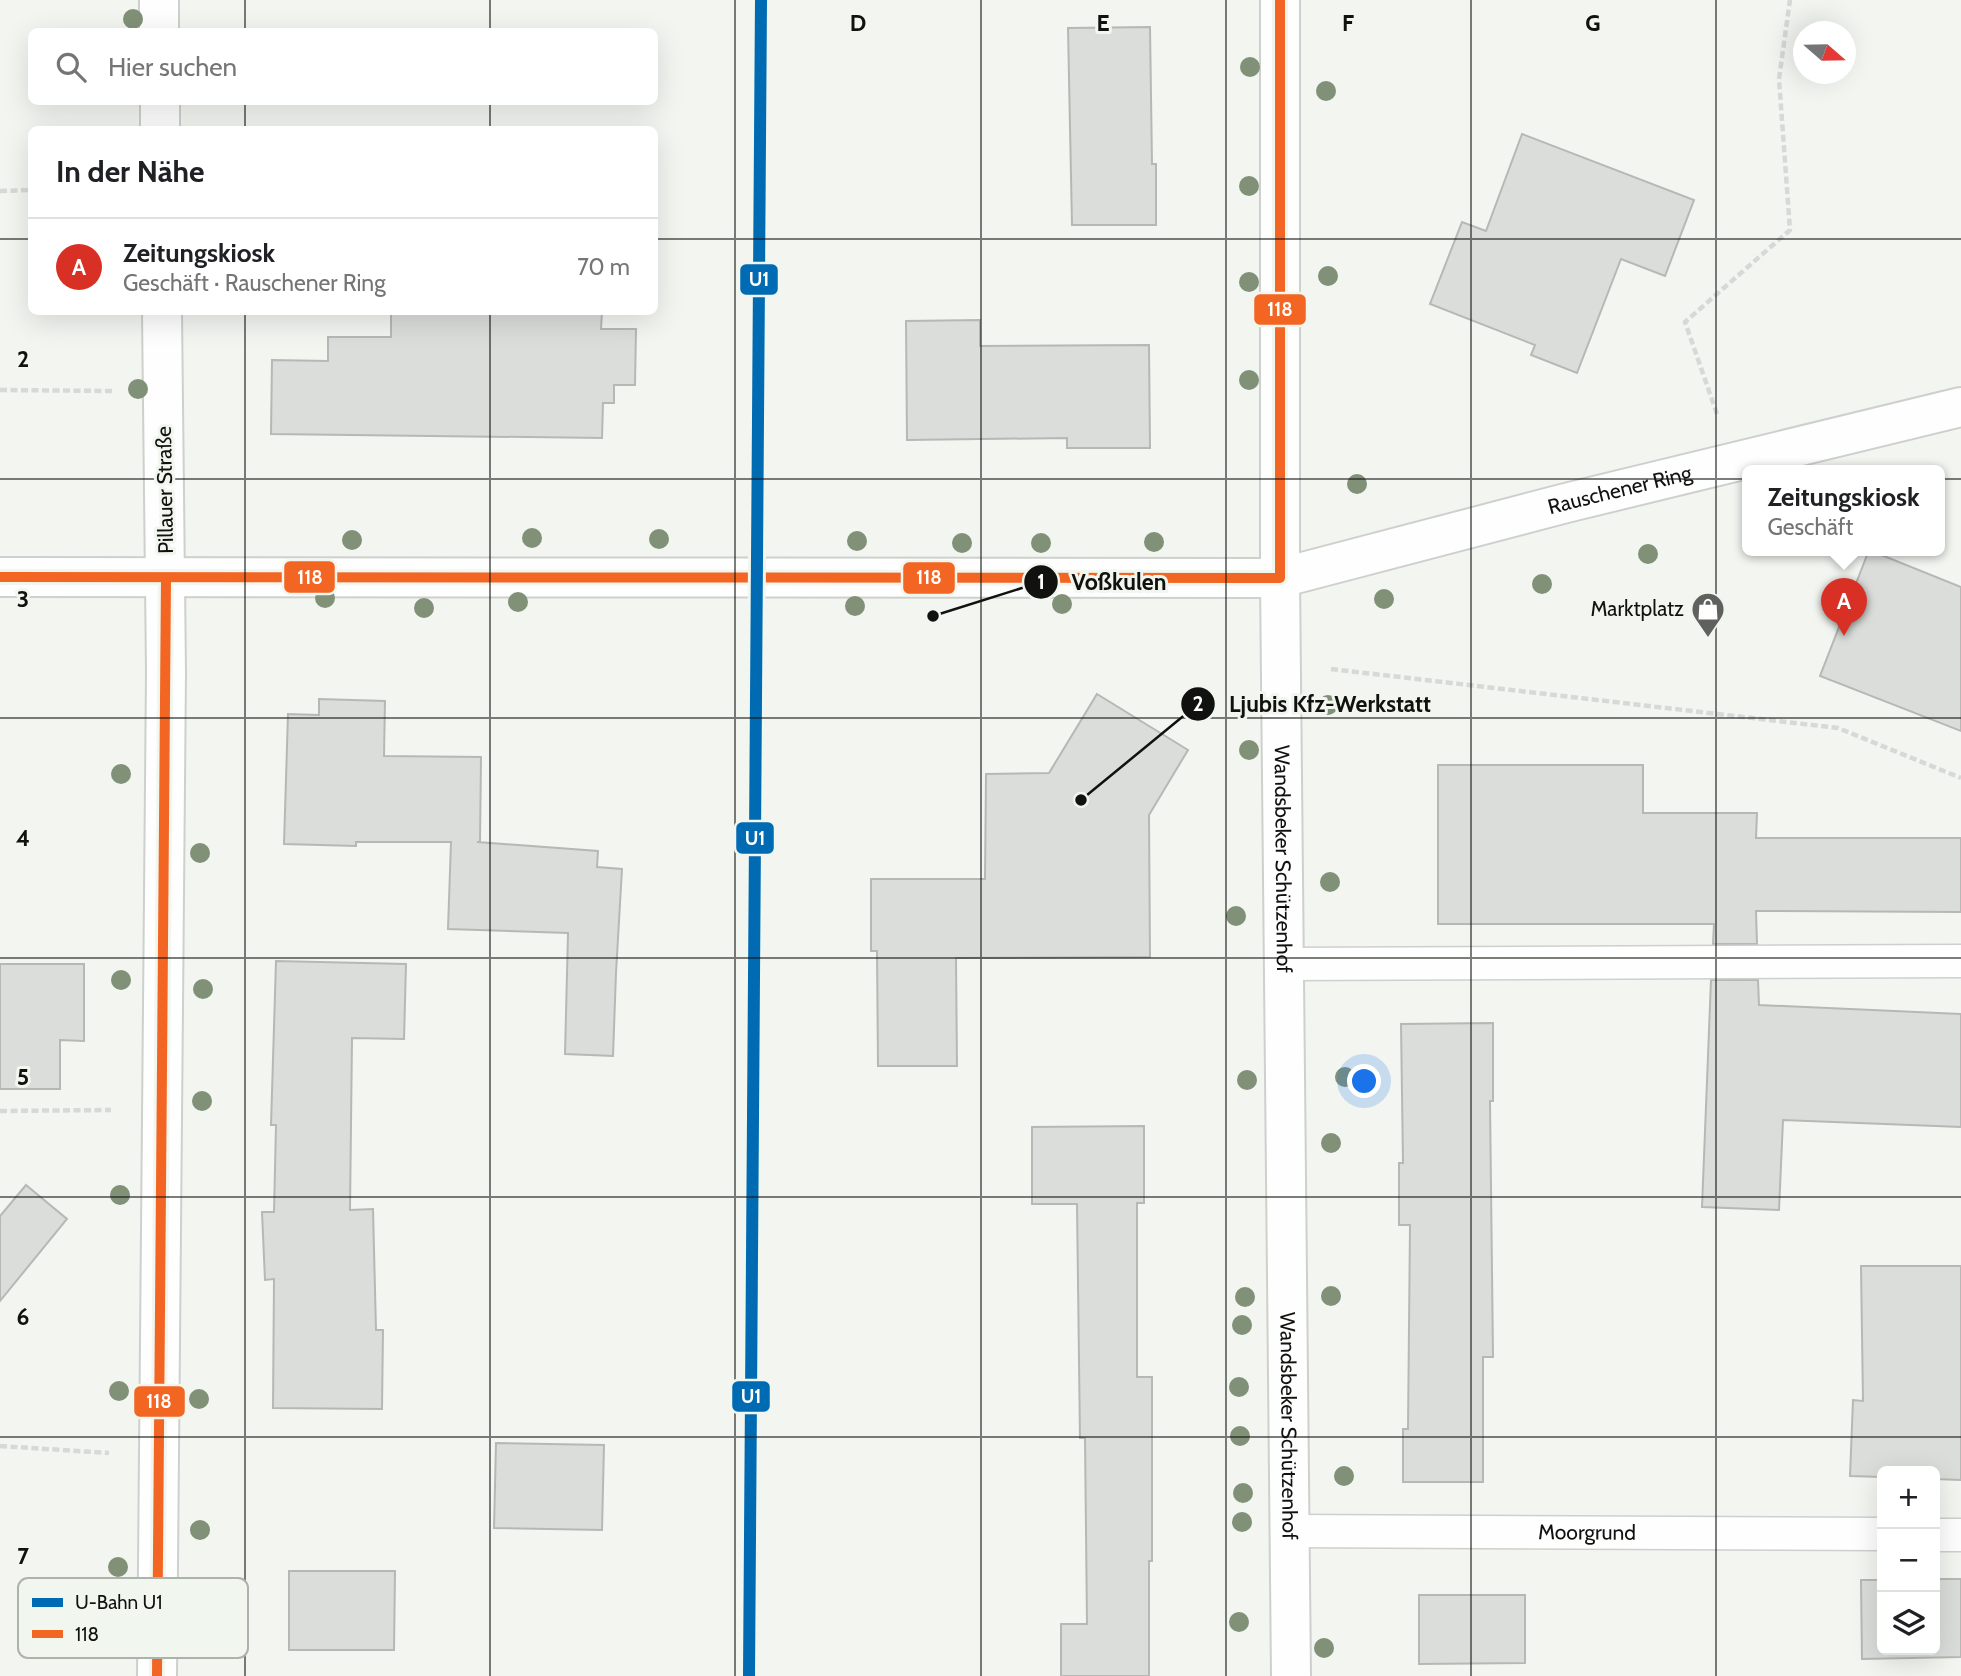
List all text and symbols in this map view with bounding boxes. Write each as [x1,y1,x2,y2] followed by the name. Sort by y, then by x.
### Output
[850,9,866,37] text: D
[1096,9,1110,37] text: E
[1342,9,1354,37] text: F
[1585,9,1601,37] text: G
[1793,21,1856,84] north arrow
[28,28,658,105] search box
[52,48,90,86] icon: search
[108,51,237,83] text: Hier suchen
[56,153,205,190] text: In der Nähe
[123,237,275,269] text: Zeitungskiosk
[72,253,86,281] text: A
[577,253,630,281] text: 70 m
[739,263,779,296] line badge: U1
[749,268,769,291] text: U1
[123,269,386,297] text: Geschäft · Rauschener Ring
[1253,293,1307,326] line badge: 118
[1267,298,1293,321] text: 118
[17,345,29,373] text: 2
[151,426,178,554] street label: Pillauer Straße
[1545,460,1695,519] street label: Rauschener Ring
[1742,465,1945,556] popup
[1767,481,1920,513] text: Zeitungskiosk
[1767,513,1853,541] text: Geschäft
[283,560,336,594] line badge: 118
[1023,560,1181,604] callout: Voßkulen
[902,561,956,595] line badge: 118
[297,566,323,589] text: 118
[916,566,942,589] text: 118
[1072,568,1166,596] text: Voßkulen
[1037,569,1045,594] text: 1
[1821,578,1867,636] pin: A
[17,585,29,613] text: 3
[1689,590,1727,639] shop icon: Marktplatz
[1590,596,1684,621] place label: Marktplatz
[1180,682,1445,726] callout: Ljubis Kfz-Werkstatt
[1229,690,1431,718] text: Ljubis Kfz-Werkstatt
[1192,691,1204,716] text: 2
[1270,745,1297,973] street label: Wandsbeker Schützenhof
[735,821,775,855] line badge: U1
[16,824,30,852] text: 4
[745,827,765,850] text: U1
[17,1063,29,1091] text: 5
[1347,1064,1381,1098] your location
[17,1303,29,1331] text: 6
[1275,1312,1303,1540] street label: Wandsbeker Schützenhof
[731,1380,771,1413] line badge: U1
[133,1385,186,1418] line badge: 118
[741,1385,761,1408] text: U1
[146,1390,172,1413] text: 118
[1877,1466,1940,1655] map controls
[1877,1466,1940,1529] button: +
[1538,1519,1636,1545] street label: Moorgrund
[1877,1529,1940,1592] button: −
[17,1542,29,1570] text: 7
[18,1578,248,1658] legend
[75,1591,162,1614] text: U-Bahn U1
[1877,1592,1940,1655] button: layers
[75,1623,99,1646] text: 118

